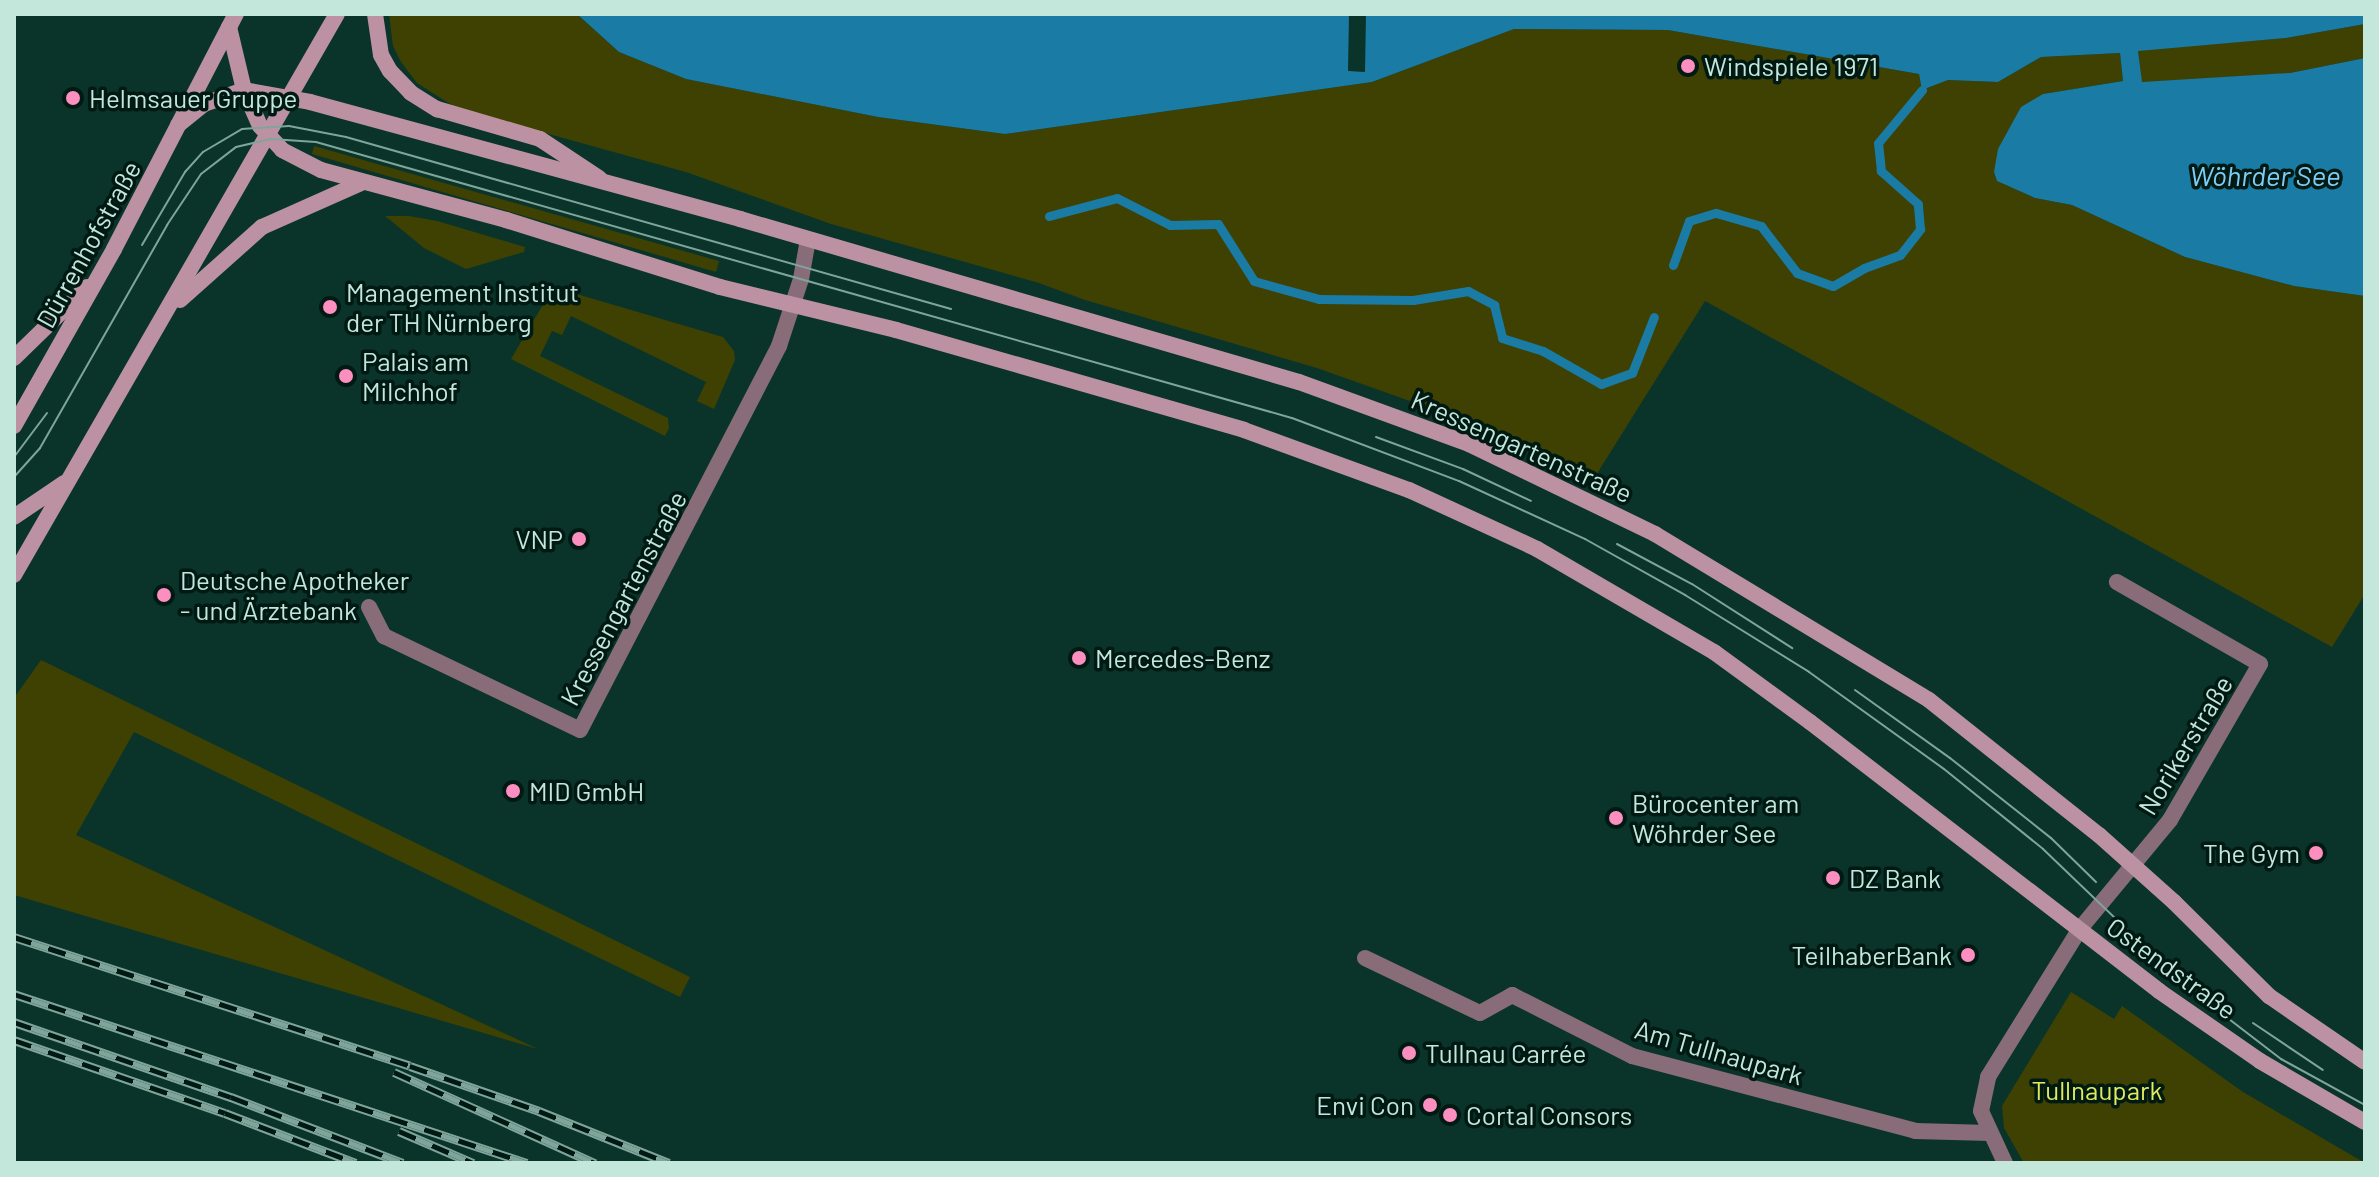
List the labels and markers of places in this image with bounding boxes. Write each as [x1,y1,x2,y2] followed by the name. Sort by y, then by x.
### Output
[1704,50,1878,82] place label: Windspiele 1971
[1679,57,1697,75] marker: Windspiele 1971
[89,82,297,114] place label: Helmsauer Gruppe
[64,89,82,107] marker: Helmsauer Gruppe
[346,276,579,338] place label: Management Institut der TH Nürnberg
[321,298,339,316] marker: Management Institut der TH Nürnberg
[362,345,469,406] place label: Palais am Milchhof
[337,367,355,385] marker: Palais am Milchhof
[515,523,563,555] place label: VNP
[570,530,588,548] marker: VNP
[180,564,409,626] place label: Deutsche Apotheker - und Ärztebank
[155,586,173,604] marker: Deutsche Apotheker - und Ärztebank
[1095,642,1270,674] place label: Mercedes-Benz
[1070,649,1088,667] marker: Mercedes-Benz
[529,775,644,807] place label: MID GmbH
[504,782,522,800] marker: MID GmbH
[1632,787,1799,848] place label: Bürocenter am Wöhrder See
[1607,809,1625,827] marker: Bürocenter am Wöhrder See
[2203,837,2300,869] place label: The Gym
[2307,844,2325,862] marker: The Gym
[1849,862,1941,894] place label: DZ Bank
[1824,869,1842,887] marker: DZ Bank
[1791,939,1952,971] place label: TeilhaberBank
[1959,946,1977,964] marker: TeilhaberBank
[1425,1037,1586,1069] place label: Tullnau Carrée
[1400,1044,1418,1062] marker: Tullnau Carrée
[1316,1089,1414,1121] place label: Envi Con
[1421,1096,1439,1114] marker: Envi Con
[1466,1099,1632,1131] place label: Cortal Consors
[1441,1106,1459,1124] marker: Cortal Consors

